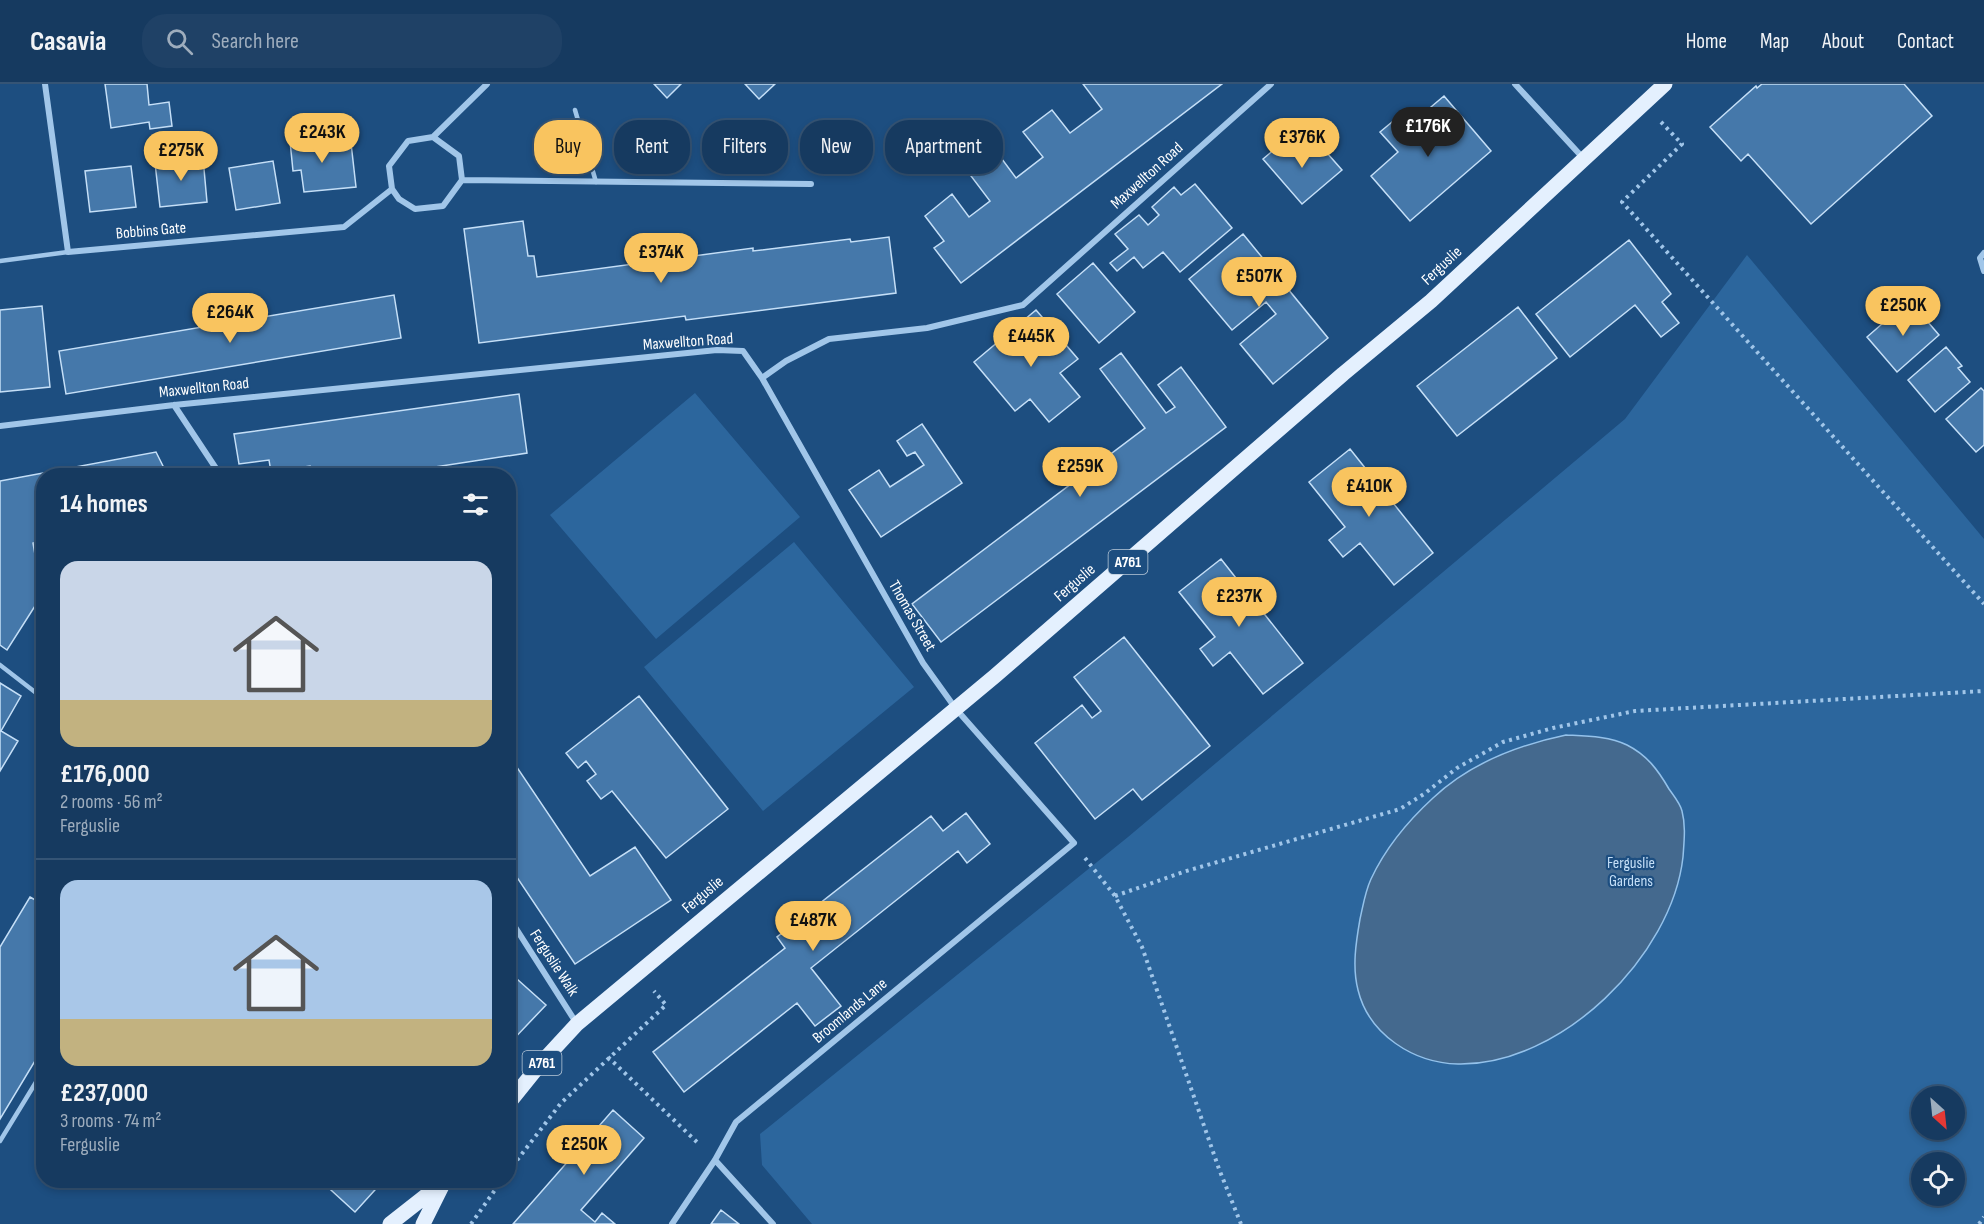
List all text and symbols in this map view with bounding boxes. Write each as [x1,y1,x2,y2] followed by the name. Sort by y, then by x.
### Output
[142,14,562,68] search box
[30,25,106,58] text: Casavia
[163,25,196,58] icon: search
[211,28,299,55] text: Search here
[1686,29,1727,54] text: Home
[1760,29,1789,54] text: Map
[1822,29,1864,54] text: About
[1897,29,1954,54] text: Contact
[1386,107,1470,158] pin: £176K
[280,113,364,164] pin: £243K
[1405,114,1451,138] text: £176K
[1260,118,1344,169] pin: £376K
[298,120,346,144] text: £243K
[534,120,602,174] chip: Buy
[614,120,690,174] chip: Rent
[702,120,788,174] chip: Filters
[800,120,873,174] chip: New
[885,120,1003,174] chip: Apartment
[1278,125,1326,149] text: £376K
[139,131,223,182] pin: £275K
[158,138,204,162] text: £275K
[1107,139,1187,213] street label: Maxwellton Road
[115,218,187,244] street label: Bobbins Gate
[619,233,703,284] pin: £374K
[638,240,684,264] text: £374K
[1418,243,1466,289] street label: Ferguslie
[1217,257,1301,308] pin: £507K
[1235,264,1283,288] text: £507K
[1861,286,1945,337] pin: £250K
[188,293,272,344] pin: £264K
[1879,293,1927,317] text: £250K
[206,300,254,324] text: £264K
[989,317,1073,368] pin: £445K
[1007,324,1055,348] text: £445K
[642,329,734,355] street label: Maxwellton Road
[158,374,250,402] street label: Maxwellton Road
[1038,447,1122,498] pin: £259K
[1056,454,1104,478] text: £259K
[1327,467,1411,518] pin: £410K
[1346,474,1392,498] text: £410K
[459,488,492,521] icon: filters
[60,489,148,520] text: 14 homes
[1108,550,1148,574] road number: A761
[1051,560,1099,606] street label: Ferguslie
[884,577,940,655] street label: Thomas Street
[1197,577,1281,628] pin: £237K
[1216,584,1262,608] text: £237K
[222,600,330,708] icon: home
[60,759,150,790] text: £176,000
[60,790,163,814] text: 2 rooms · 56 m²
[60,814,120,838] text: Ferguslie
[1607,854,1655,891] park label: Ferguslie Gardens
[679,872,727,918] street label: Ferguslie
[771,901,855,952] pin: £487K
[789,908,837,932] text: £487K
[222,919,330,1027] icon: home
[525,926,583,1000] street label: Ferguslie Walk
[809,974,891,1048] street label: Broomlands Lane
[522,1051,562,1075] road number: A761
[60,1078,148,1109] text: £237,000
[1911,1086,1965,1140] north arrow
[1911,1086,1965,1206] map controls
[60,1109,162,1133] text: 3 rooms · 74 m²
[542,1125,626,1176] pin: £250K
[560,1132,608,1156] text: £250K
[60,1133,120,1157] text: Ferguslie
[1911,1152,1965,1206] button: locate

